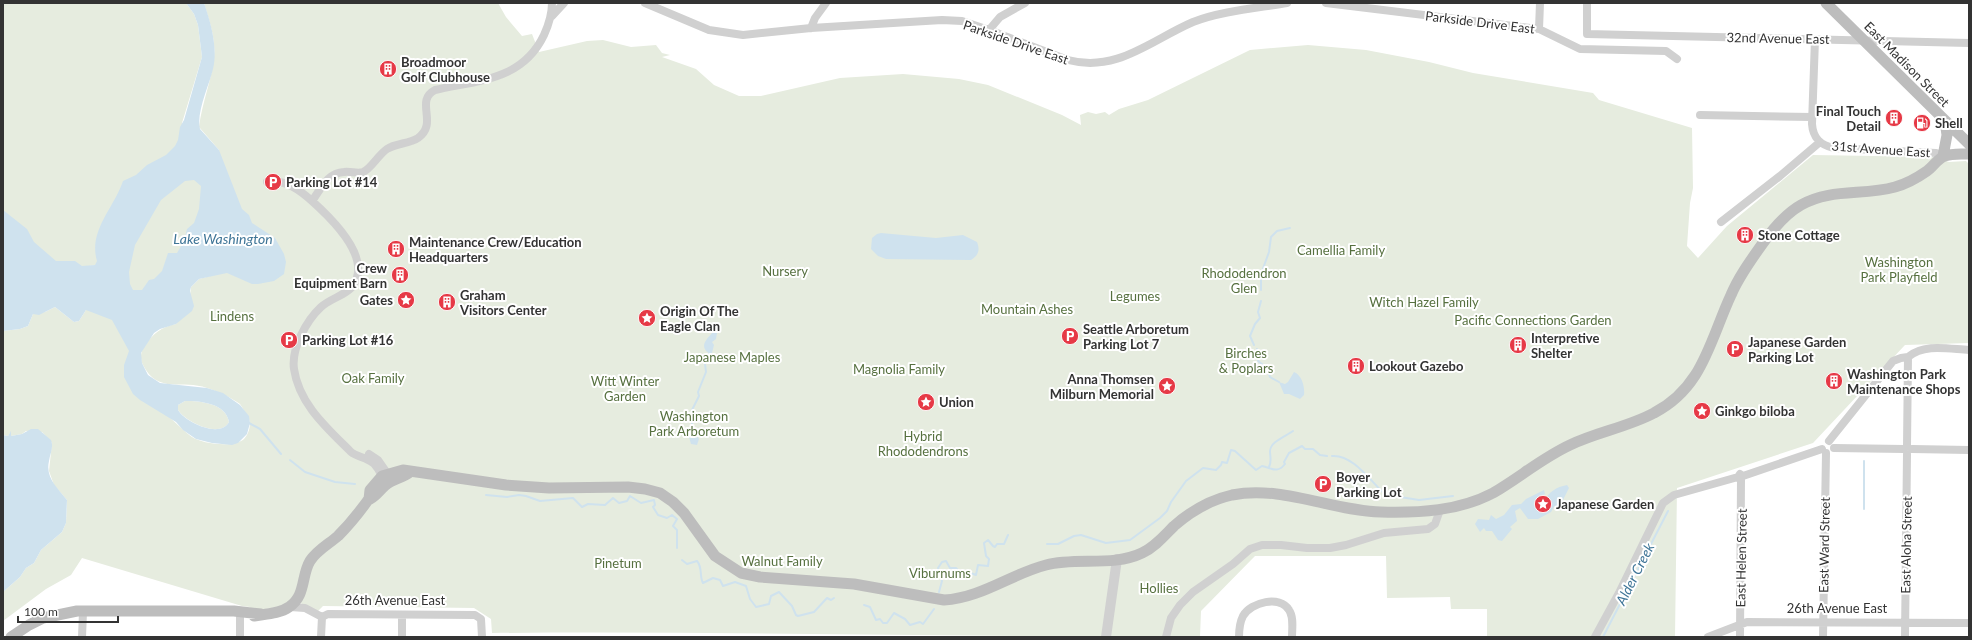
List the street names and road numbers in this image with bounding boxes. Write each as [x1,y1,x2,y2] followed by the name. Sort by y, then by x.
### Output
[1424,7,1536,37] street label: Parkside Drive East
[961,17,1071,68] street label: Parkside Drive East
[1861,18,1953,110] street label: East Madison Street
[1726,29,1830,47] street label: 32nd Avenue East
[1831,138,1931,160] street label: 31st Avenue East
[1897,496,1915,594] street label: East Aloha Street
[1815,497,1833,593] street label: East Ward Street
[1732,508,1750,608] street label: East Helen Street
[345,592,446,608] street label: 26th Avenue East
[1787,600,1888,616] street label: 26th Avenue East

